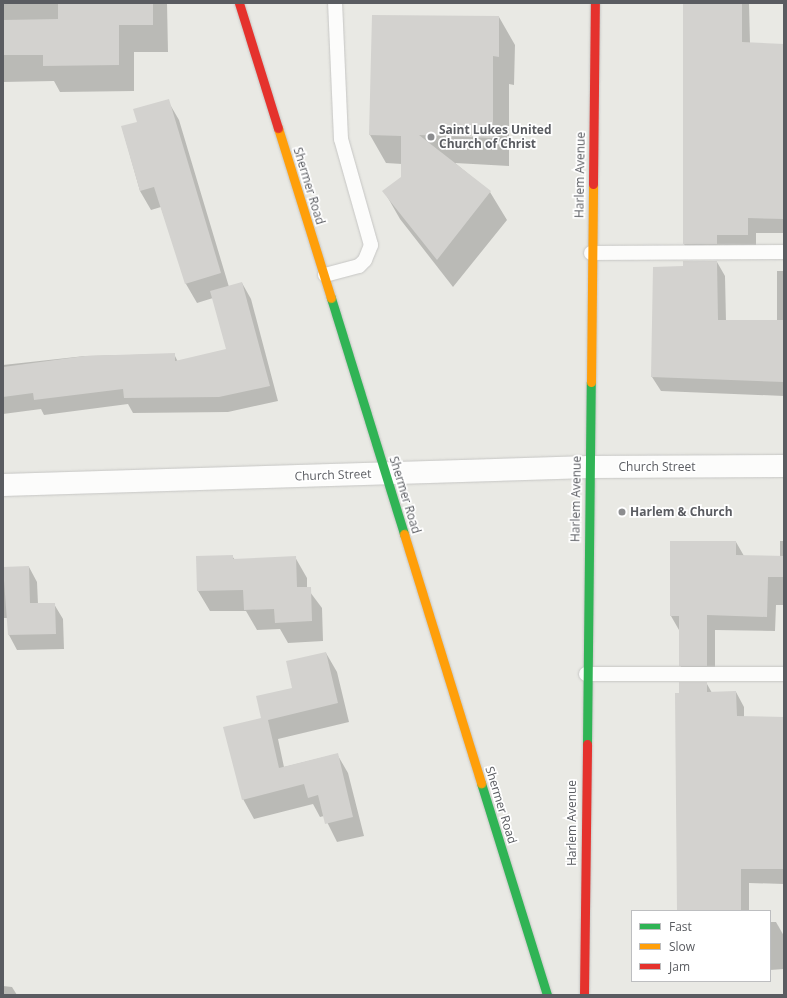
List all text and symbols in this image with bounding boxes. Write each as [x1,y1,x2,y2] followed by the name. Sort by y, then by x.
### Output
[439,123,552,151] place label: Saint Lukes United Church of Christ
[426,132,436,142] marker: Saint Lukes United Church of Christ
[572,132,588,218] street label: Harlem Avenue
[290,146,328,226] street label: Shermer Road
[386,455,424,535] street label: Shermer Road
[568,456,584,542] street label: Harlem Avenue
[619,460,695,474] street label: Church Street
[294,466,372,484] street label: Church Street
[630,505,733,519] place label: Harlem & Church
[617,507,627,517] marker: Harlem & Church
[482,765,520,845] street label: Shermer Road
[565,780,579,866] street label: Harlem Avenue
[631,910,771,982] legend
[669,918,692,935] text: Fast
[669,938,695,955] text: Slow
[669,958,690,975] text: Jam

